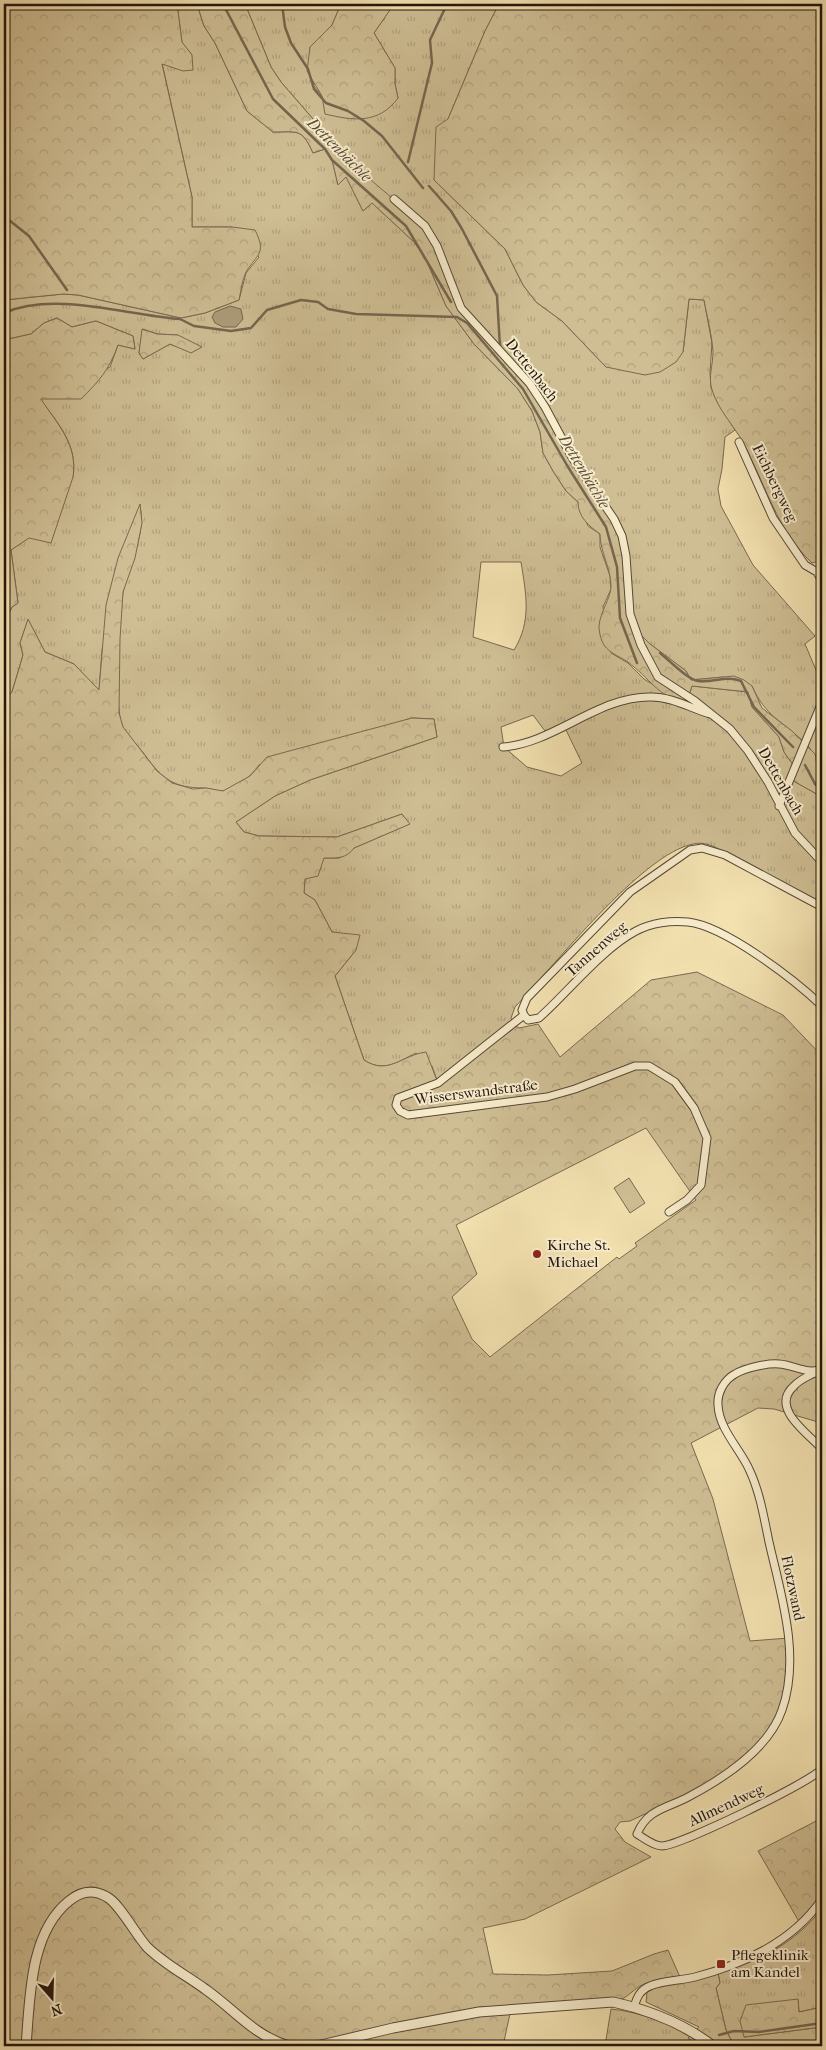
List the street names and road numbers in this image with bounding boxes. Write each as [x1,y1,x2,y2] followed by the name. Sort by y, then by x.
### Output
[502,335,563,406] street label: Dettenbach
[748,441,802,526] street label: Eichbergweg
[754,744,808,819] street label: Dettenbach
[562,917,631,980] street label: Tannenweg
[412,1075,539,1109] street label: Wisserswandstraße
[777,1554,809,1623] street label: Flotzwand
[685,1779,767,1831] street label: Allmendweg

